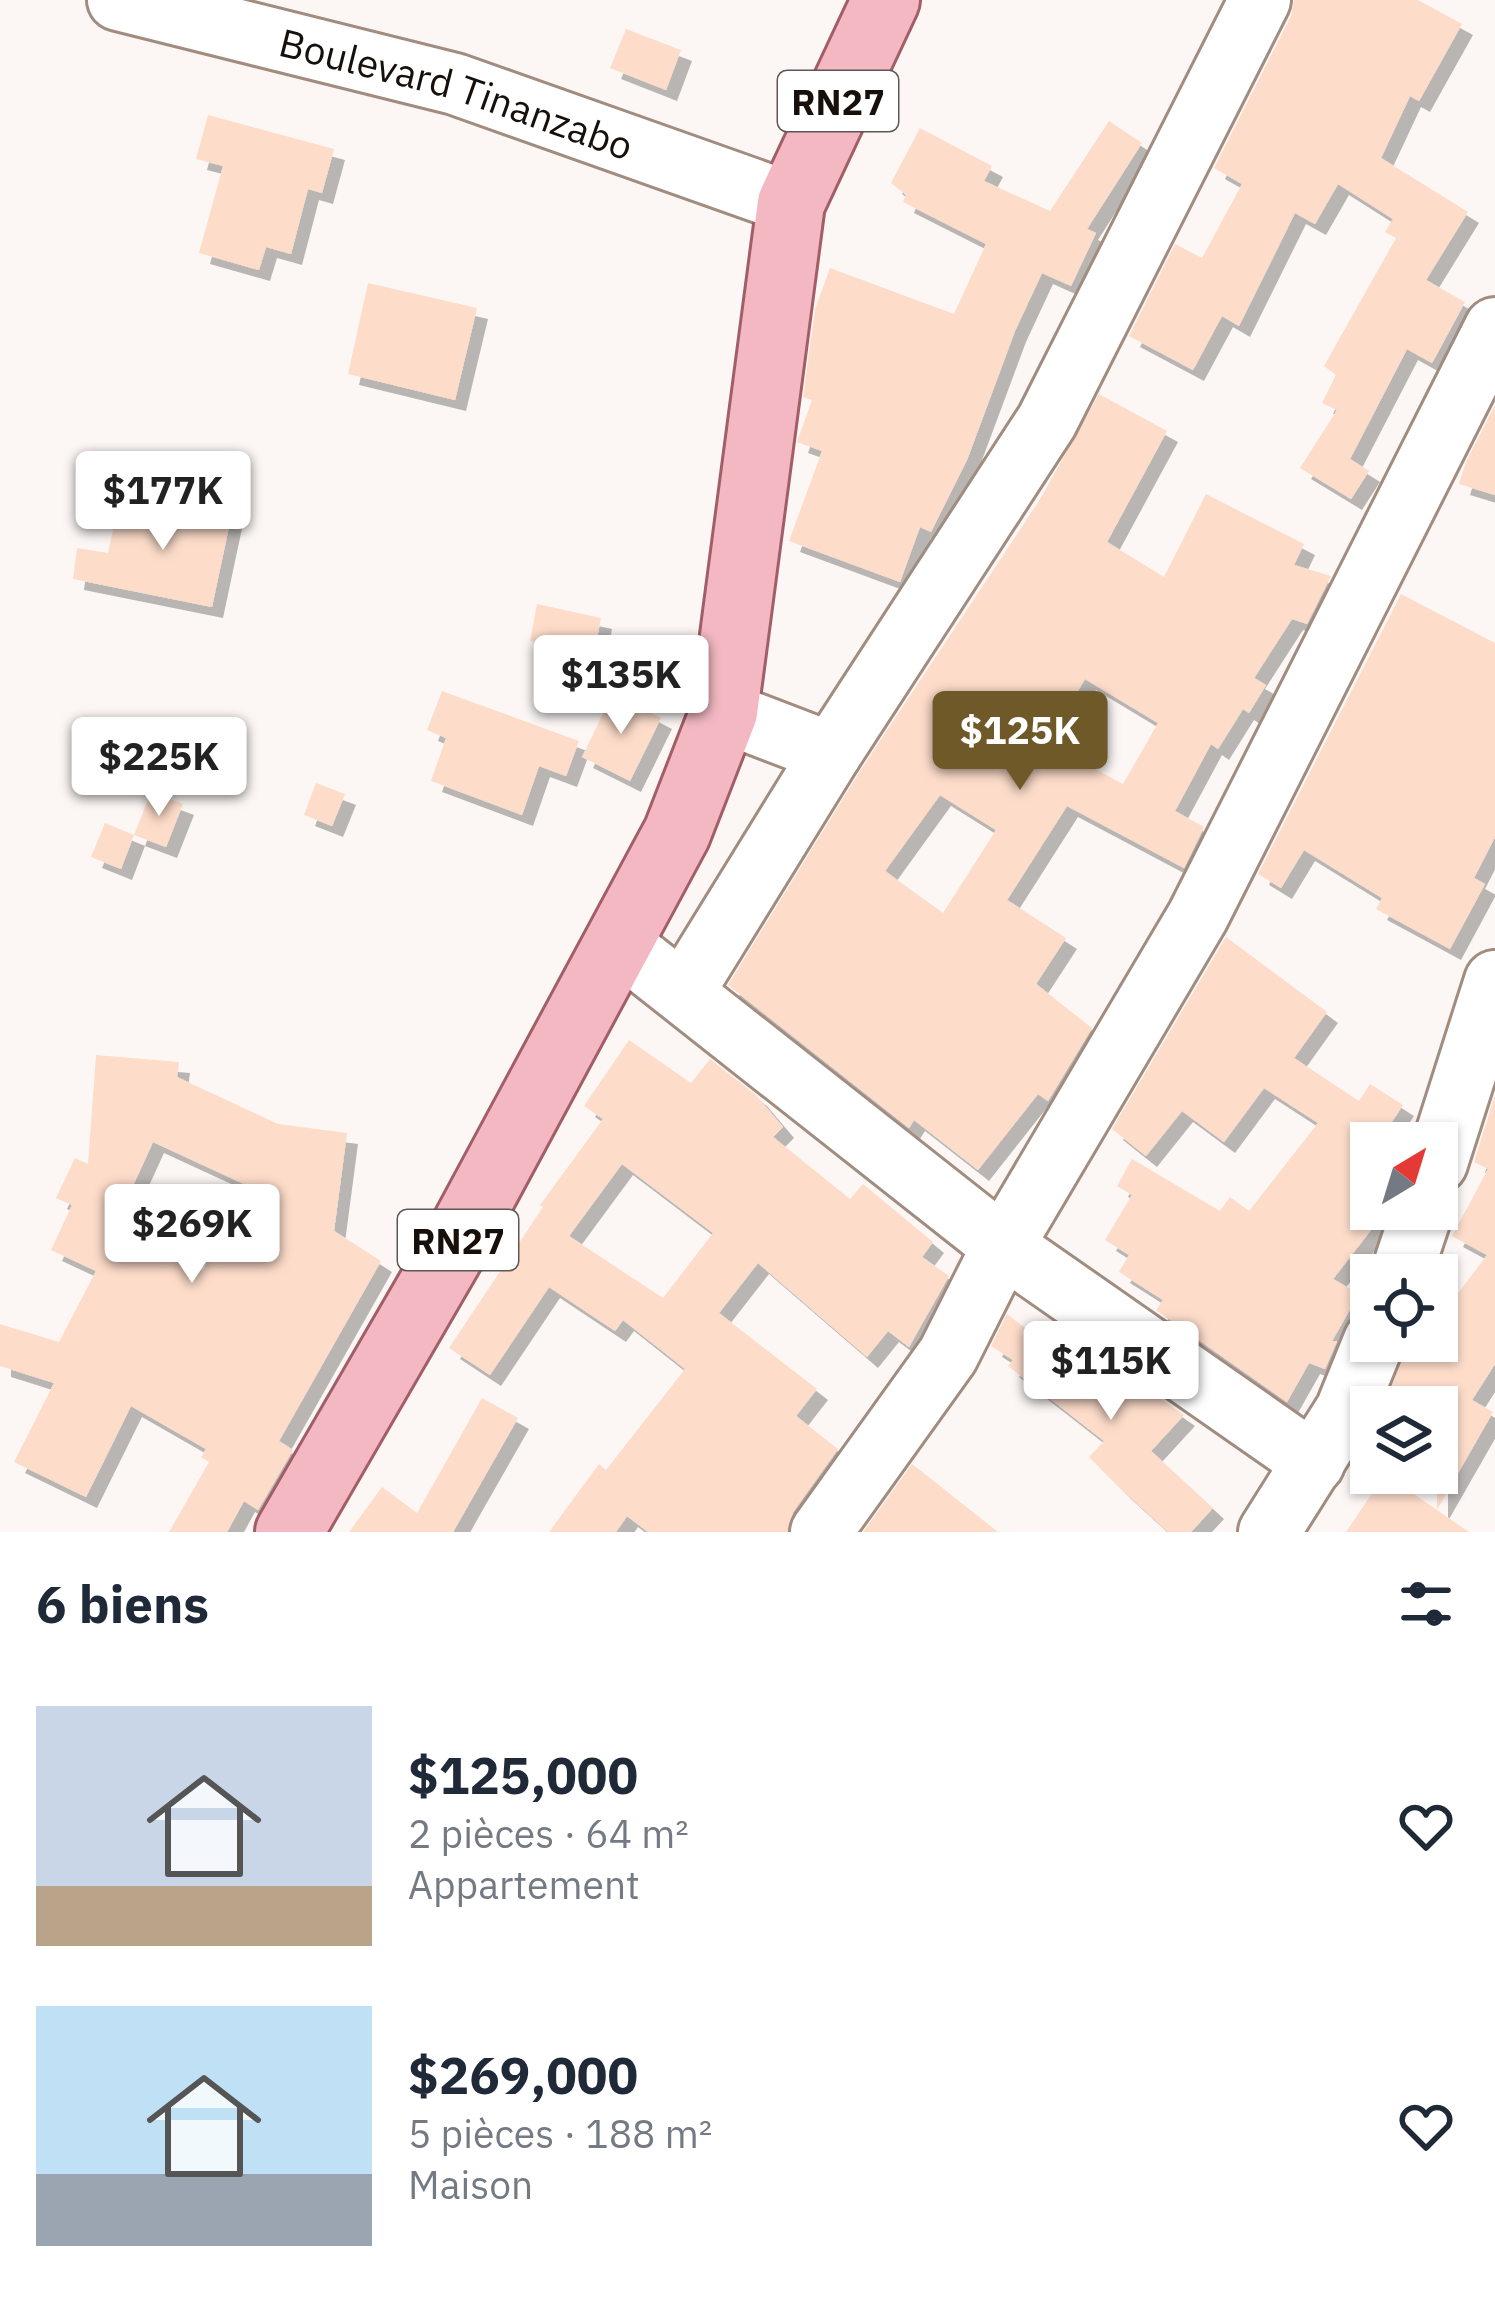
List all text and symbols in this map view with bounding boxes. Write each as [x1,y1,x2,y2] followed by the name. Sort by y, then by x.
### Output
[274,16,640,171] street label: Boulevard Tinanzabo
[778,71,898,131] road number: RN27
[79,451,247,553] pin: $177K
[103,464,223,515] text: $177K
[537,635,705,737] pin: $135K
[561,648,681,699] text: $135K
[936,691,1104,793] pin: $125K
[960,704,1080,755] text: $125K
[75,717,243,819] pin: $225K
[99,730,219,781] text: $225K
[1350,1122,1458,1230] north arrow
[1350,1122,1458,1494] map controls
[108,1184,276,1286] pin: $269K
[132,1197,252,1248] text: $269K
[398,1210,518,1270] road number: RN27
[1350,1254,1458,1362] button: locate
[1027,1321,1195,1423] pin: $115K
[1051,1334,1171,1385] text: $115K
[1350,1386,1458,1494] button: layers
[36,1571,209,1637] text: 6 biens
[1393,1571,1459,1637] icon: filters
[408,1742,638,1808] text: $125,000
[132,1754,276,1898] icon: home
[1393,1793,1459,1859] icon: heart
[408,1808,689,1859] text: 2 pièces · 64 m²
[408,1859,640,1910] text: Appartement
[408,2042,638,2108] text: $269,000
[132,2054,276,2198] icon: home
[1393,2093,1459,2159] icon: heart
[408,2108,712,2159] text: 5 pièces · 188 m²
[408,2159,533,2210] text: Maison

